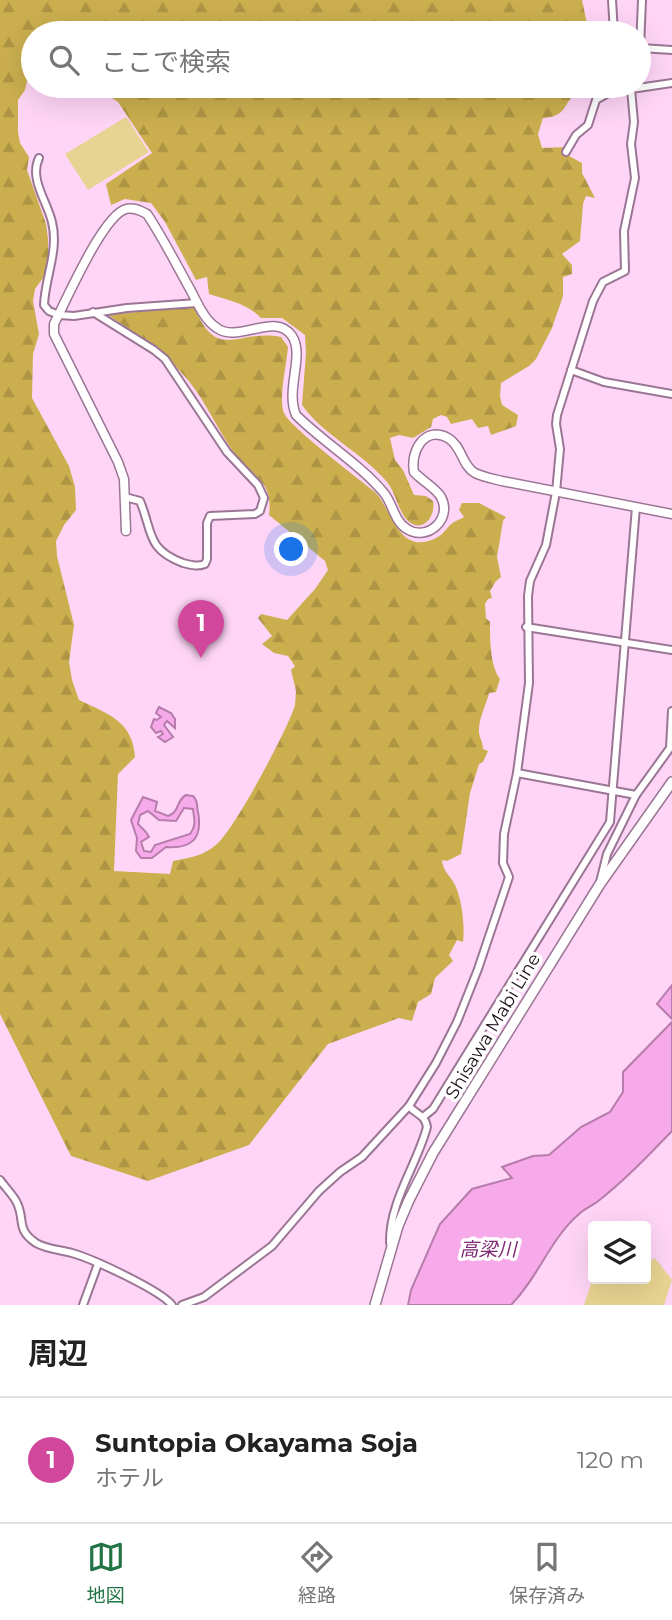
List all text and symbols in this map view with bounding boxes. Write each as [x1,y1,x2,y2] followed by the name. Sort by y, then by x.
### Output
[21,21,651,98] search box
[45,41,83,79] icon: search
[101,46,231,78] text: ここで検索
[274,532,308,566] your location
[178,600,224,658] pin: 1
[441,949,545,1103] street label: Shisawa Mabi Line
[588,1221,651,1284] map controls
[588,1221,651,1284] button: layers
[459,1238,518,1261] water label: 高梁川
[28,1335,88,1372] text: 周辺
[95,1427,418,1459] text: Suntopia Okayama Soja
[46,1446,56,1474] text: 1
[577,1446,644,1474] text: 120 m
[95,1464,164,1492] text: ホテル
[87,1538,125,1607] tab: 地図
[298,1538,336,1607] tab: 経路
[509,1538,585,1607] tab: 保存済み

